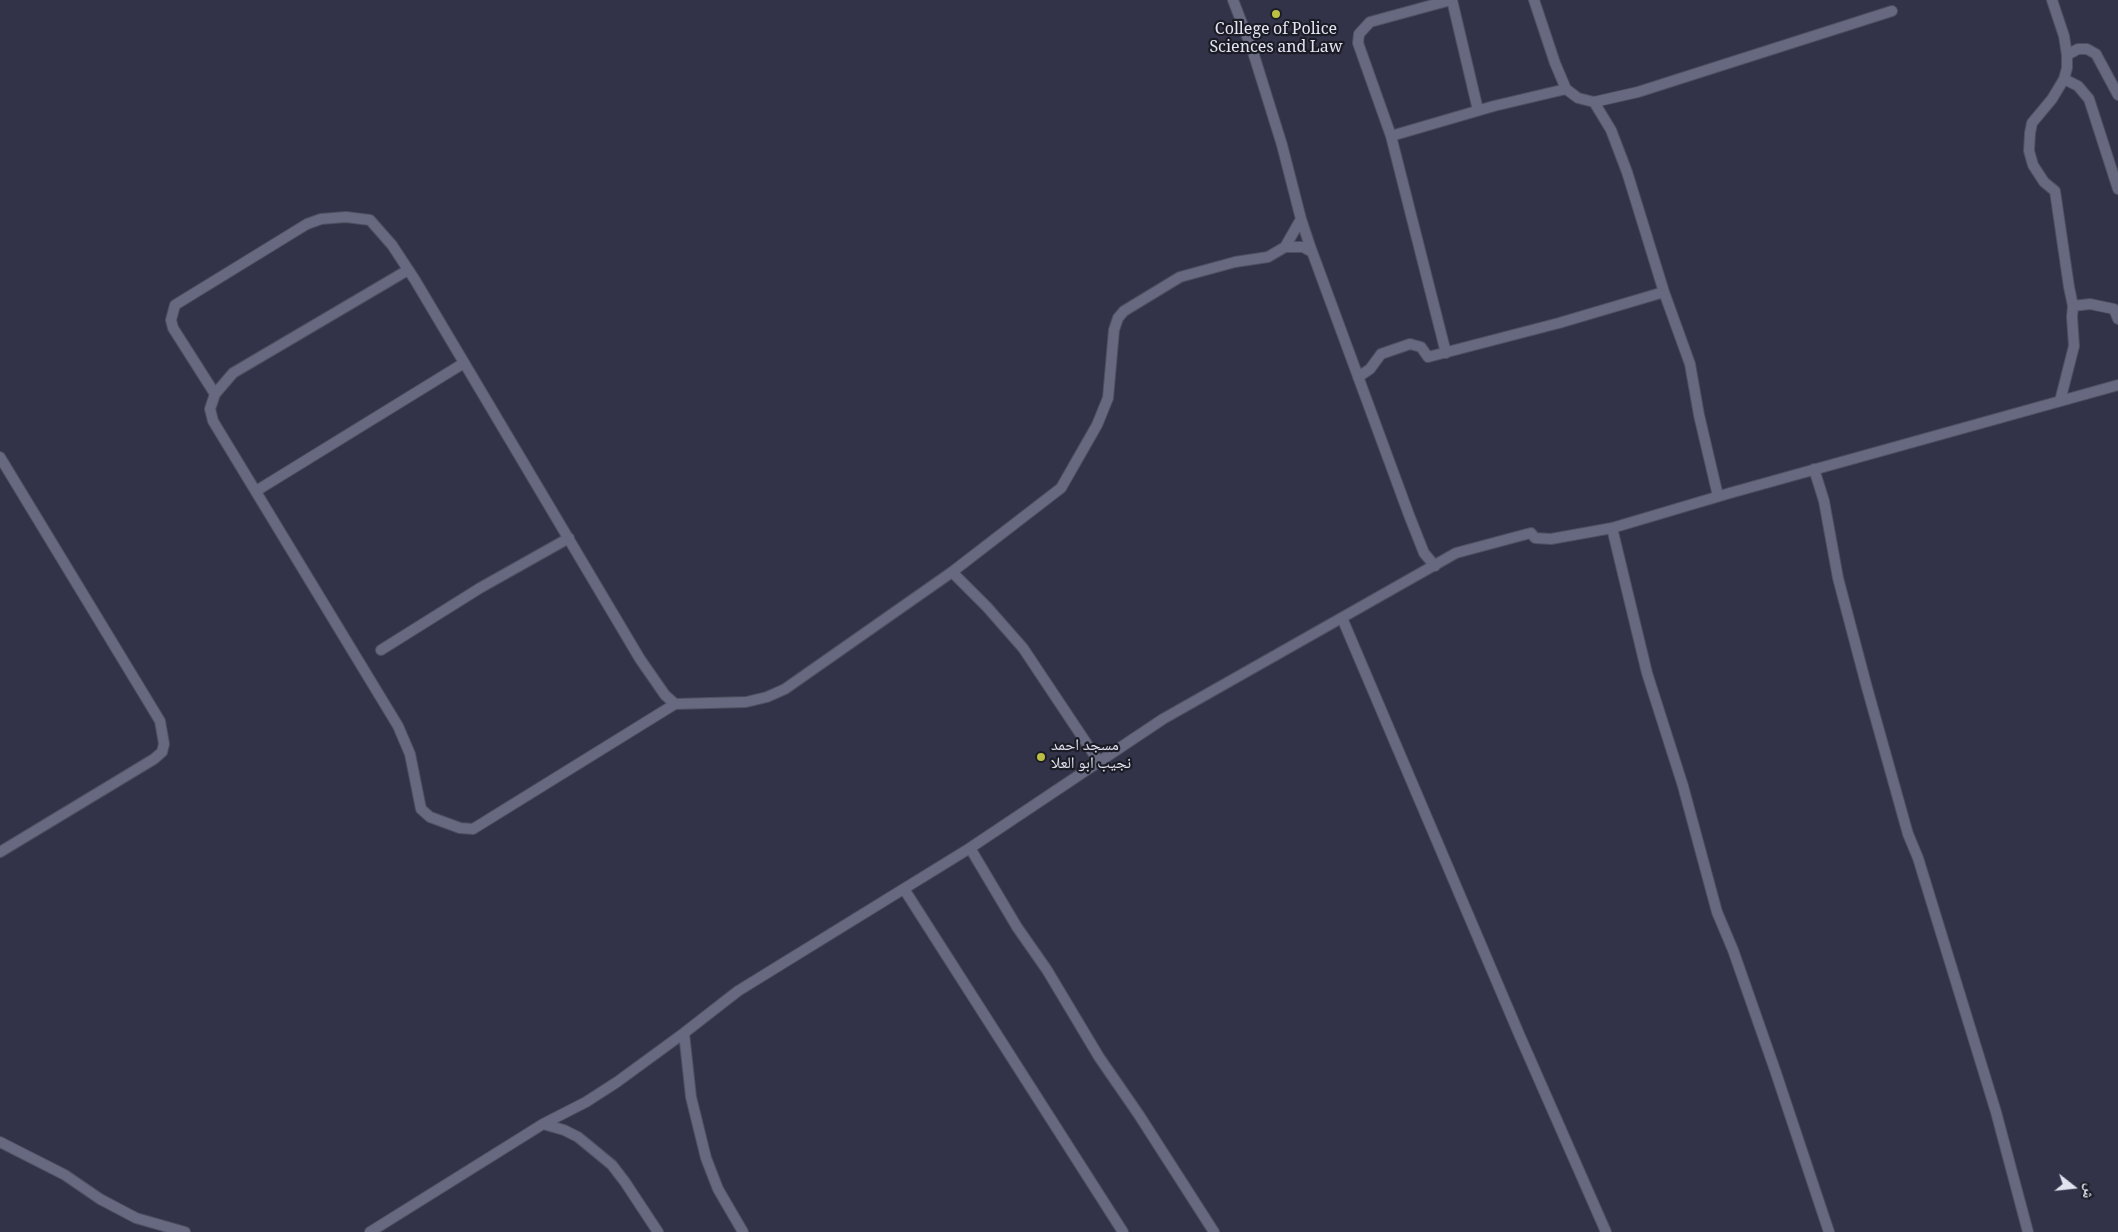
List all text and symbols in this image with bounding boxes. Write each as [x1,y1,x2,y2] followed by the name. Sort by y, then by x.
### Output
[1270,8,1282,20] marker: College of Police Sciences and Law
[1209,22,1343,60] place label: College of Police Sciences and Law
[1051,738,1131,776] place label: مسجد احمد نجيب ابو العلا
[1035,751,1047,763] marker: مسجد احمد نجيب ابو العلا
[2048,1162,2098,1212] north arrow
[2074,1181,2101,1202] text: ش

